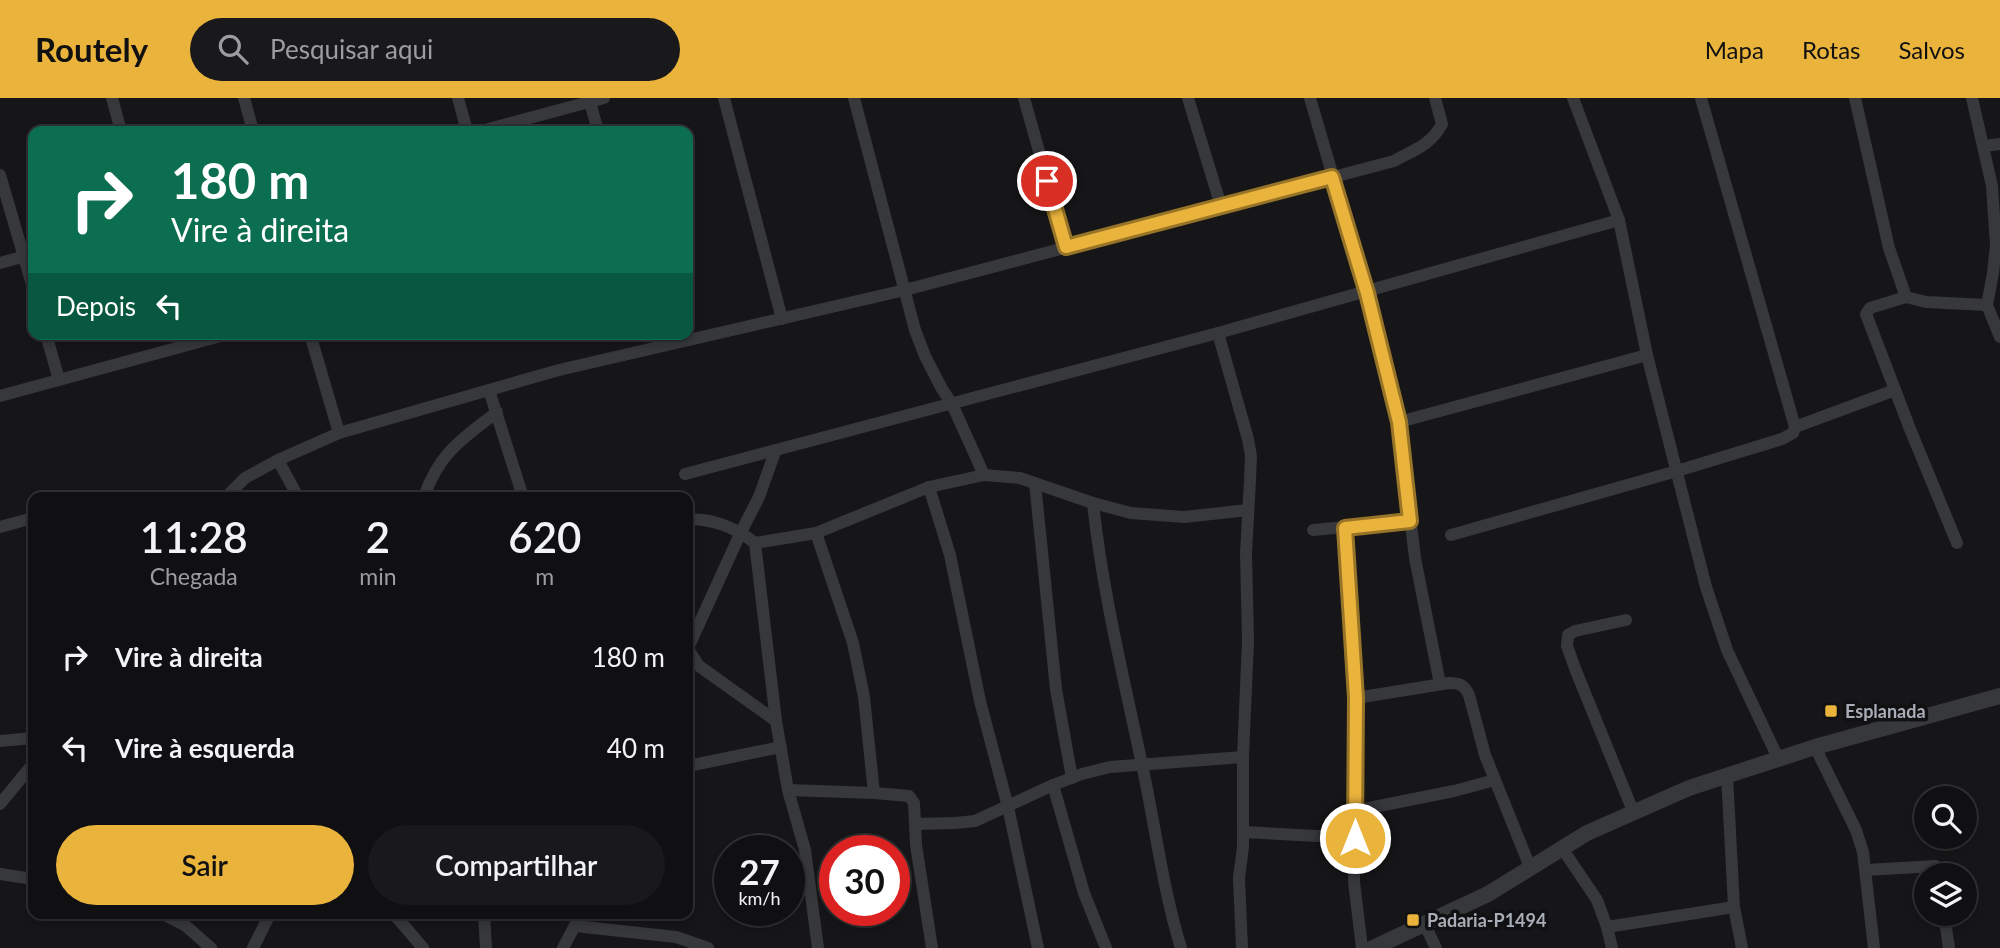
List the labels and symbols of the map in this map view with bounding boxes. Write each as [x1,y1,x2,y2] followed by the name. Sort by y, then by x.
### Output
[1017,151,1077,211] pin
[1845,700,1926,722] place label: Esplanada
[1823,703,1839,719] marker: Esplanada
[1318,801,1392,875] position arrow
[819,835,910,926] speed limit sign: 30
[1427,909,1546,931] place label: Padaria-P1494
[1405,912,1421,928] marker: Padaria-P1494

